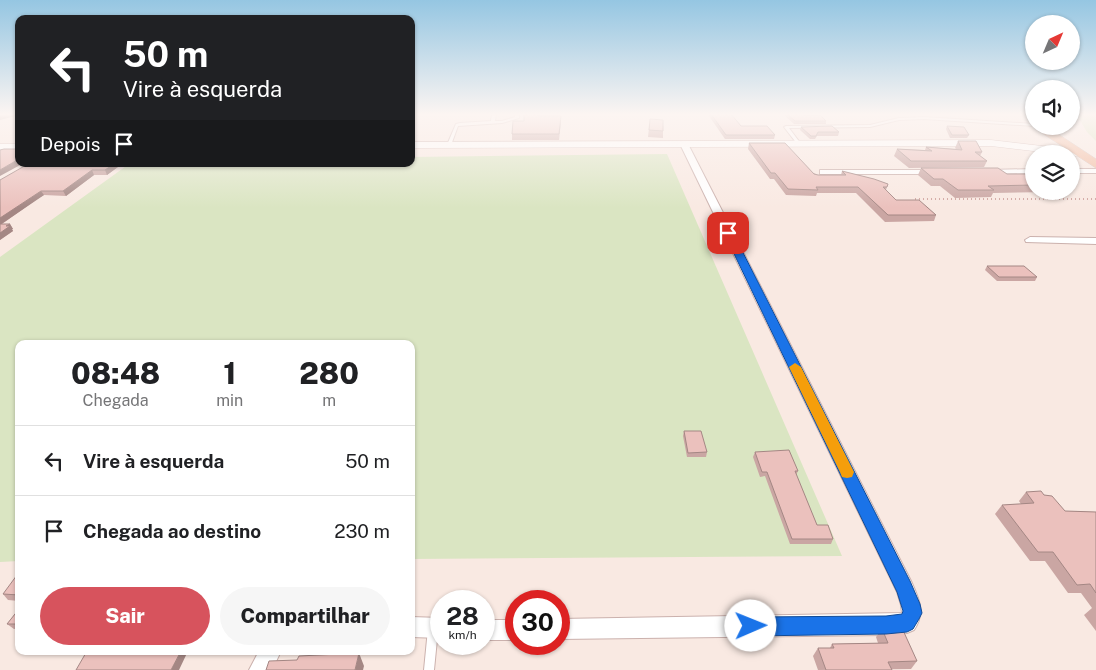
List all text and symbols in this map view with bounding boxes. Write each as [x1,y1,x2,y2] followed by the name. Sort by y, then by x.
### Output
[1025,15,1080,70] north arrow
[1025,15,1080,200] map controls
[123,34,208,75] text: 50 m
[40,35,105,100] icon: left
[123,76,282,102] text: Vire à esquerda
[1025,80,1080,135] button: sound
[110,130,138,158] icon: arrive
[40,133,100,155] text: Depois
[1025,145,1080,200] button: layers
[707,212,749,254] pin
[714,219,742,247] icon: arrive
[71,355,160,391] text: 08:48
[223,355,236,391] text: 1
[299,355,359,391] text: 280
[82,391,149,410] text: Chegada
[216,391,243,410] text: min
[322,391,336,410] text: m
[40,447,68,475] icon: left
[83,450,224,472] text: Vire à esquerda
[345,450,390,472] text: 50 m
[40,517,68,545] icon: arrive
[83,520,261,542] text: Chegada ao destino
[334,520,390,542] text: 230 m
[40,587,210,645] button: Sair
[220,587,390,645] button: Compartilhar
[505,590,570,655] speed limit sign: 30
[724,599,776,651] position arrow
[446,601,479,631] text: 28
[448,628,477,642] text: km/h

